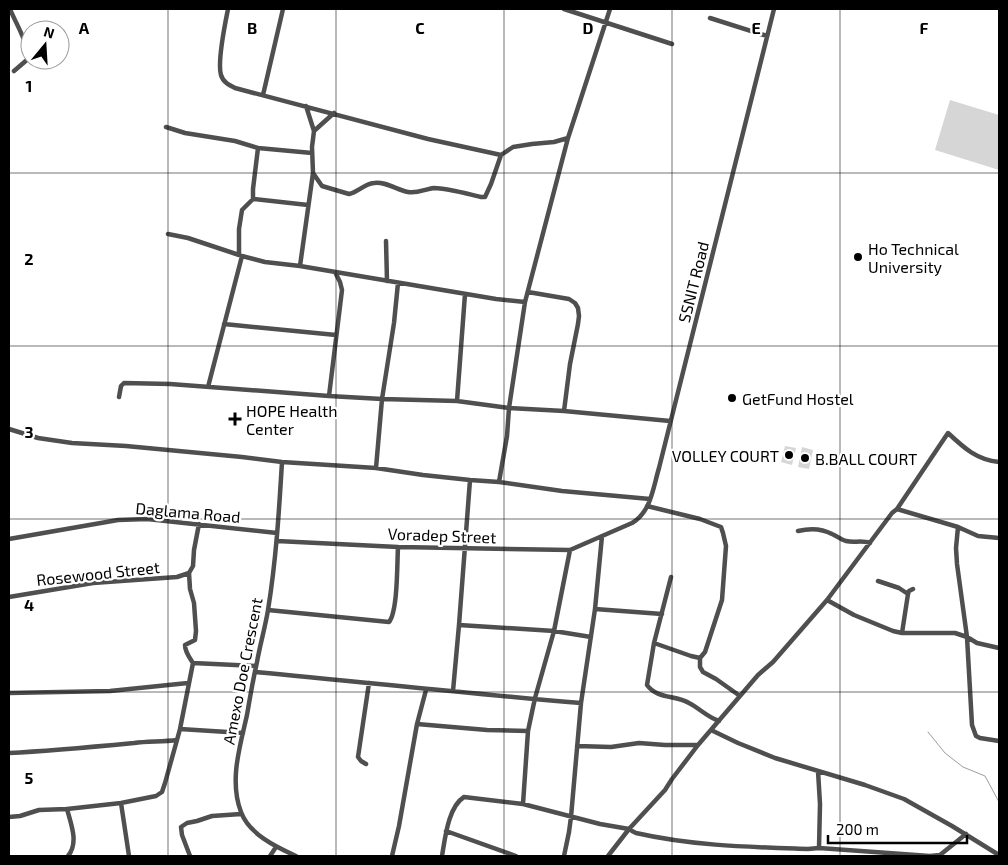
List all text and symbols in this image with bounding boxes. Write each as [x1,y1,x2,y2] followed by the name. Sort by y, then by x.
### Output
[79,18,90,37] text: A
[247,18,257,37] text: B
[415,18,425,37] text: C
[583,18,594,37] text: D
[751,18,761,37] text: E
[920,18,929,37] text: F
[20,20,70,70] north arrow
[42,23,57,42] text: N
[26,76,32,95] text: 1
[868,239,959,276] place label: Ho Technical University
[674,240,712,324] street label: SSNIT Road
[24,249,34,268] text: 2
[852,251,864,263] marker: Ho Technical University
[742,389,854,408] place label: GetFund Hostel
[726,392,738,404] marker: GetFund Hostel
[246,401,337,438] place label: HOPE Health Center
[228,412,242,426] marker: HOPE Health Center
[24,422,34,441] text: 3
[672,446,779,465] place label: VOLLEY COURT
[783,449,795,461] marker: VOLLEY COURT
[815,449,917,468] place label: B.BALL COURT
[799,452,811,464] marker: B.BALL COURT
[135,498,241,526] street label: Daglama Road
[387,524,497,546] street label: Voradep Street
[35,557,161,589] street label: Rosewood Street
[24,595,34,614] text: 4
[218,596,266,746] street label: Amexo Doe Crescent
[25,768,34,787] text: 5
[828,812,967,844] scale bar
[836,820,879,838] text: 200 m

